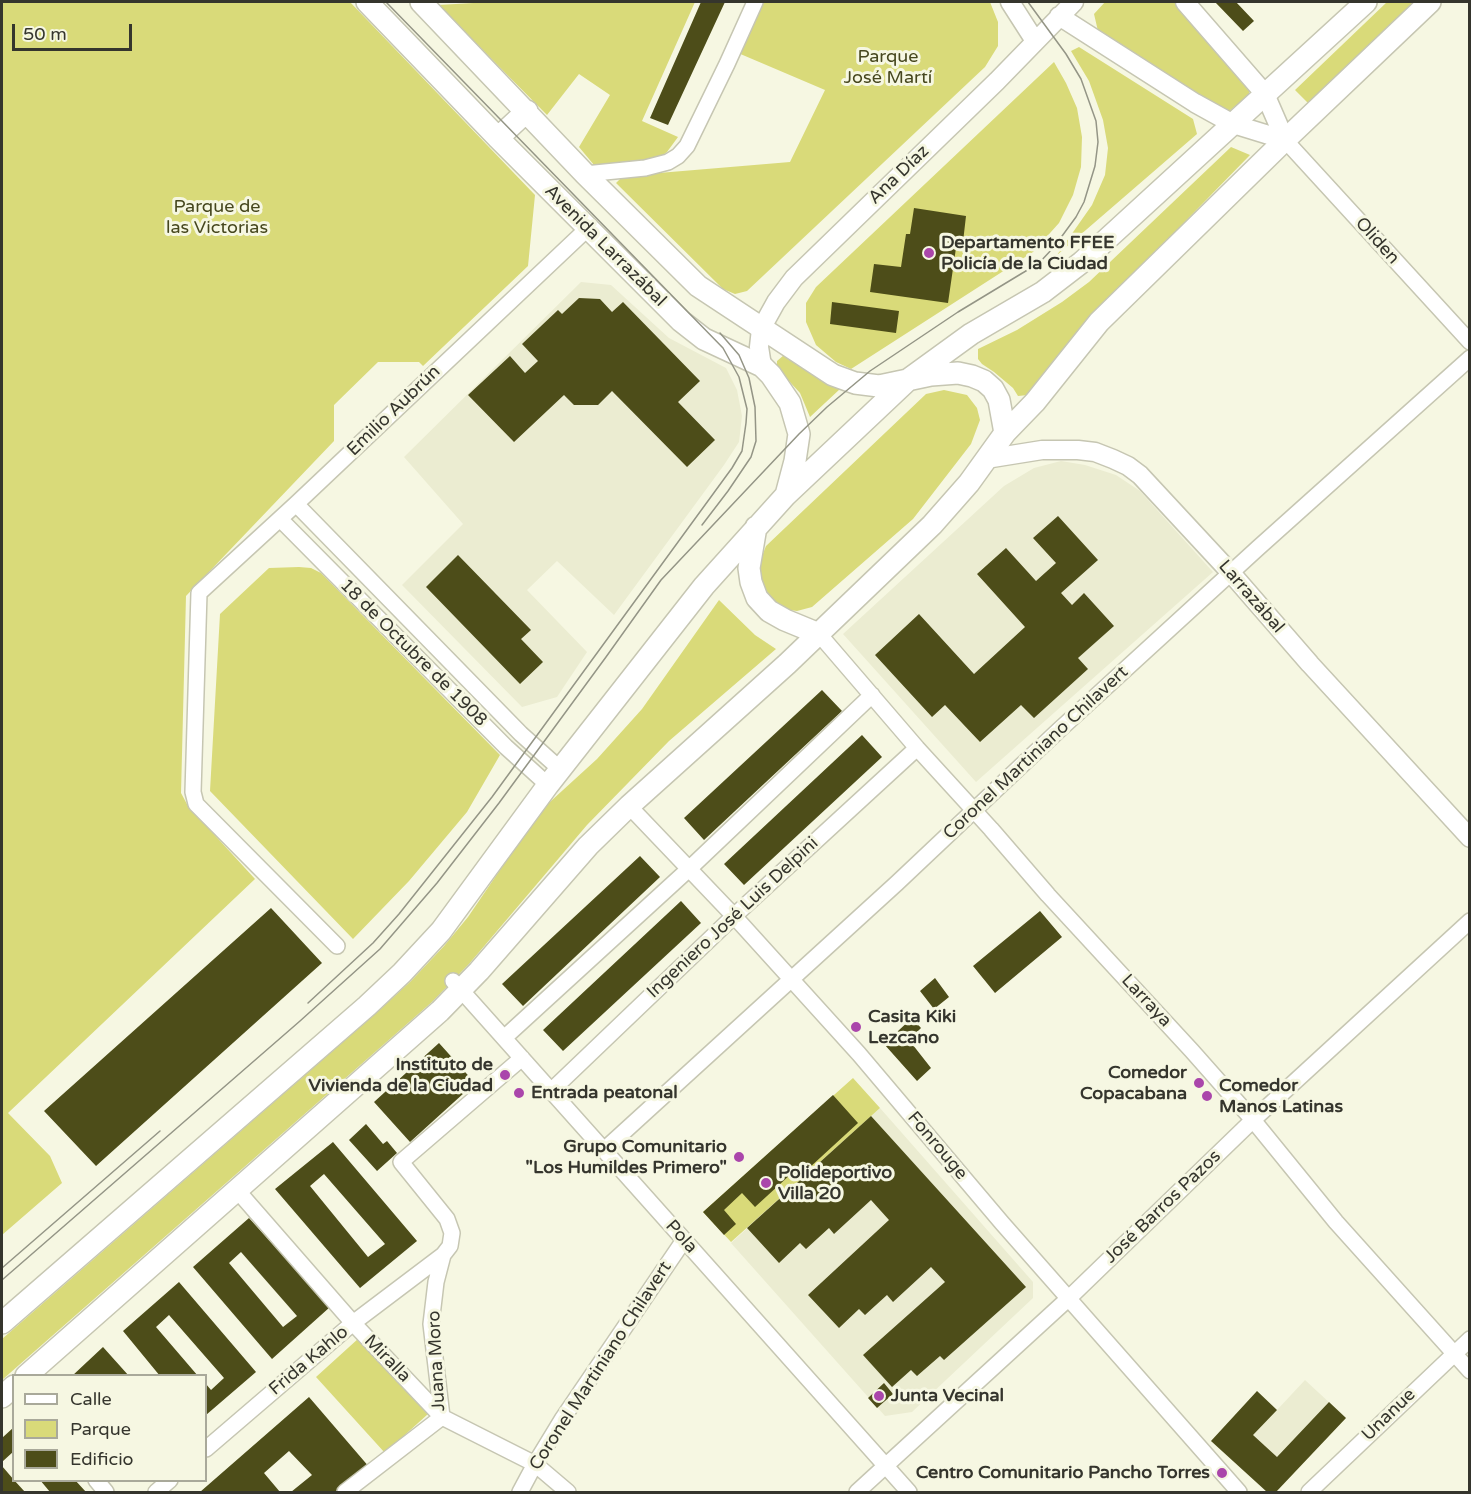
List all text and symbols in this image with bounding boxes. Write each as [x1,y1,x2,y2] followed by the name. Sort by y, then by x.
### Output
[15,12,135,50] scale bar
[23,23,67,45] text: 50 m
[844,46,932,88] park label: Parque José Martí
[864,141,934,209] street label: Ana Díaz
[540,181,670,311] street label: Avenida Larrazábal
[166,196,268,238] park label: Parque de las Victorias
[1350,213,1404,269] street label: Oliden
[941,232,1114,274] place label: Departamento FFEE Policía de la Ciudad
[922,246,936,260] marker: Departamento FFEE Policía de la Ciudad
[343,361,445,461] street label: Emilio Aubrún
[1214,556,1288,638] street label: Larrazábal
[335,575,491,731] street label: 18 de Octubre de 1908
[939,662,1133,844] street label: Coronel Martiniano Chilavert
[643,833,823,1003] street label: Ingeniero José Luis Delpini
[1116,970,1176,1032] street label: Larraya
[868,1006,956,1048] place label: Casita Kiki Lezcano
[849,1020,863,1034] marker: Casita Kiki Lezcano
[309,1054,493,1096] place label: Instituto de Vivienda de la Ciudad
[1080,1062,1187,1104] place label: Comedor Copacabana
[498,1068,512,1082] marker: Instituto de Vivienda de la Ciudad
[1219,1075,1343,1118] place label: Comedor Manos Latinas
[1192,1076,1206,1090] marker: Comedor Copacabana
[531,1082,678,1104] place label: Entrada peatonal
[512,1086,526,1100] marker: Entrada peatonal
[1200,1089,1214,1103] marker: Comedor Manos Latinas
[902,1108,972,1184] street label: Fonrouge
[526,1136,727,1178] place label: Grupo Comunitario "Los Humildes Primero"
[1100,1146,1226,1268] street label: José Barros Pazos
[732,1150,746,1164] marker: Grupo Comunitario "Los Humildes Primero"
[778,1162,892,1204] place label: Polideportivo Villa 20
[759,1176,773,1190] marker: Polideportivo Villa 20
[660,1216,702,1258] street label: Pola
[525,1258,677,1474] street label: Coronel Martiniano Chilavert
[424,1310,450,1412] street label: Juana Moro
[265,1322,353,1400] street label: Frida Kahlo
[359,1331,415,1387] street label: Miralla
[12,1374,207,1482] legend
[1358,1384,1420,1446] street label: Unanue
[891,1385,1004,1407] place label: Junta Vecinal
[70,1388,112,1410] text: Calle
[872,1389,886,1403] marker: Junta Vecinal
[70,1418,131,1440] text: Parque
[70,1448,134,1470] text: Edificio
[916,1462,1210,1484] place label: Centro Comunitario Pancho Torres
[1215,1466,1229,1480] marker: Centro Comunitario Pancho Torres

